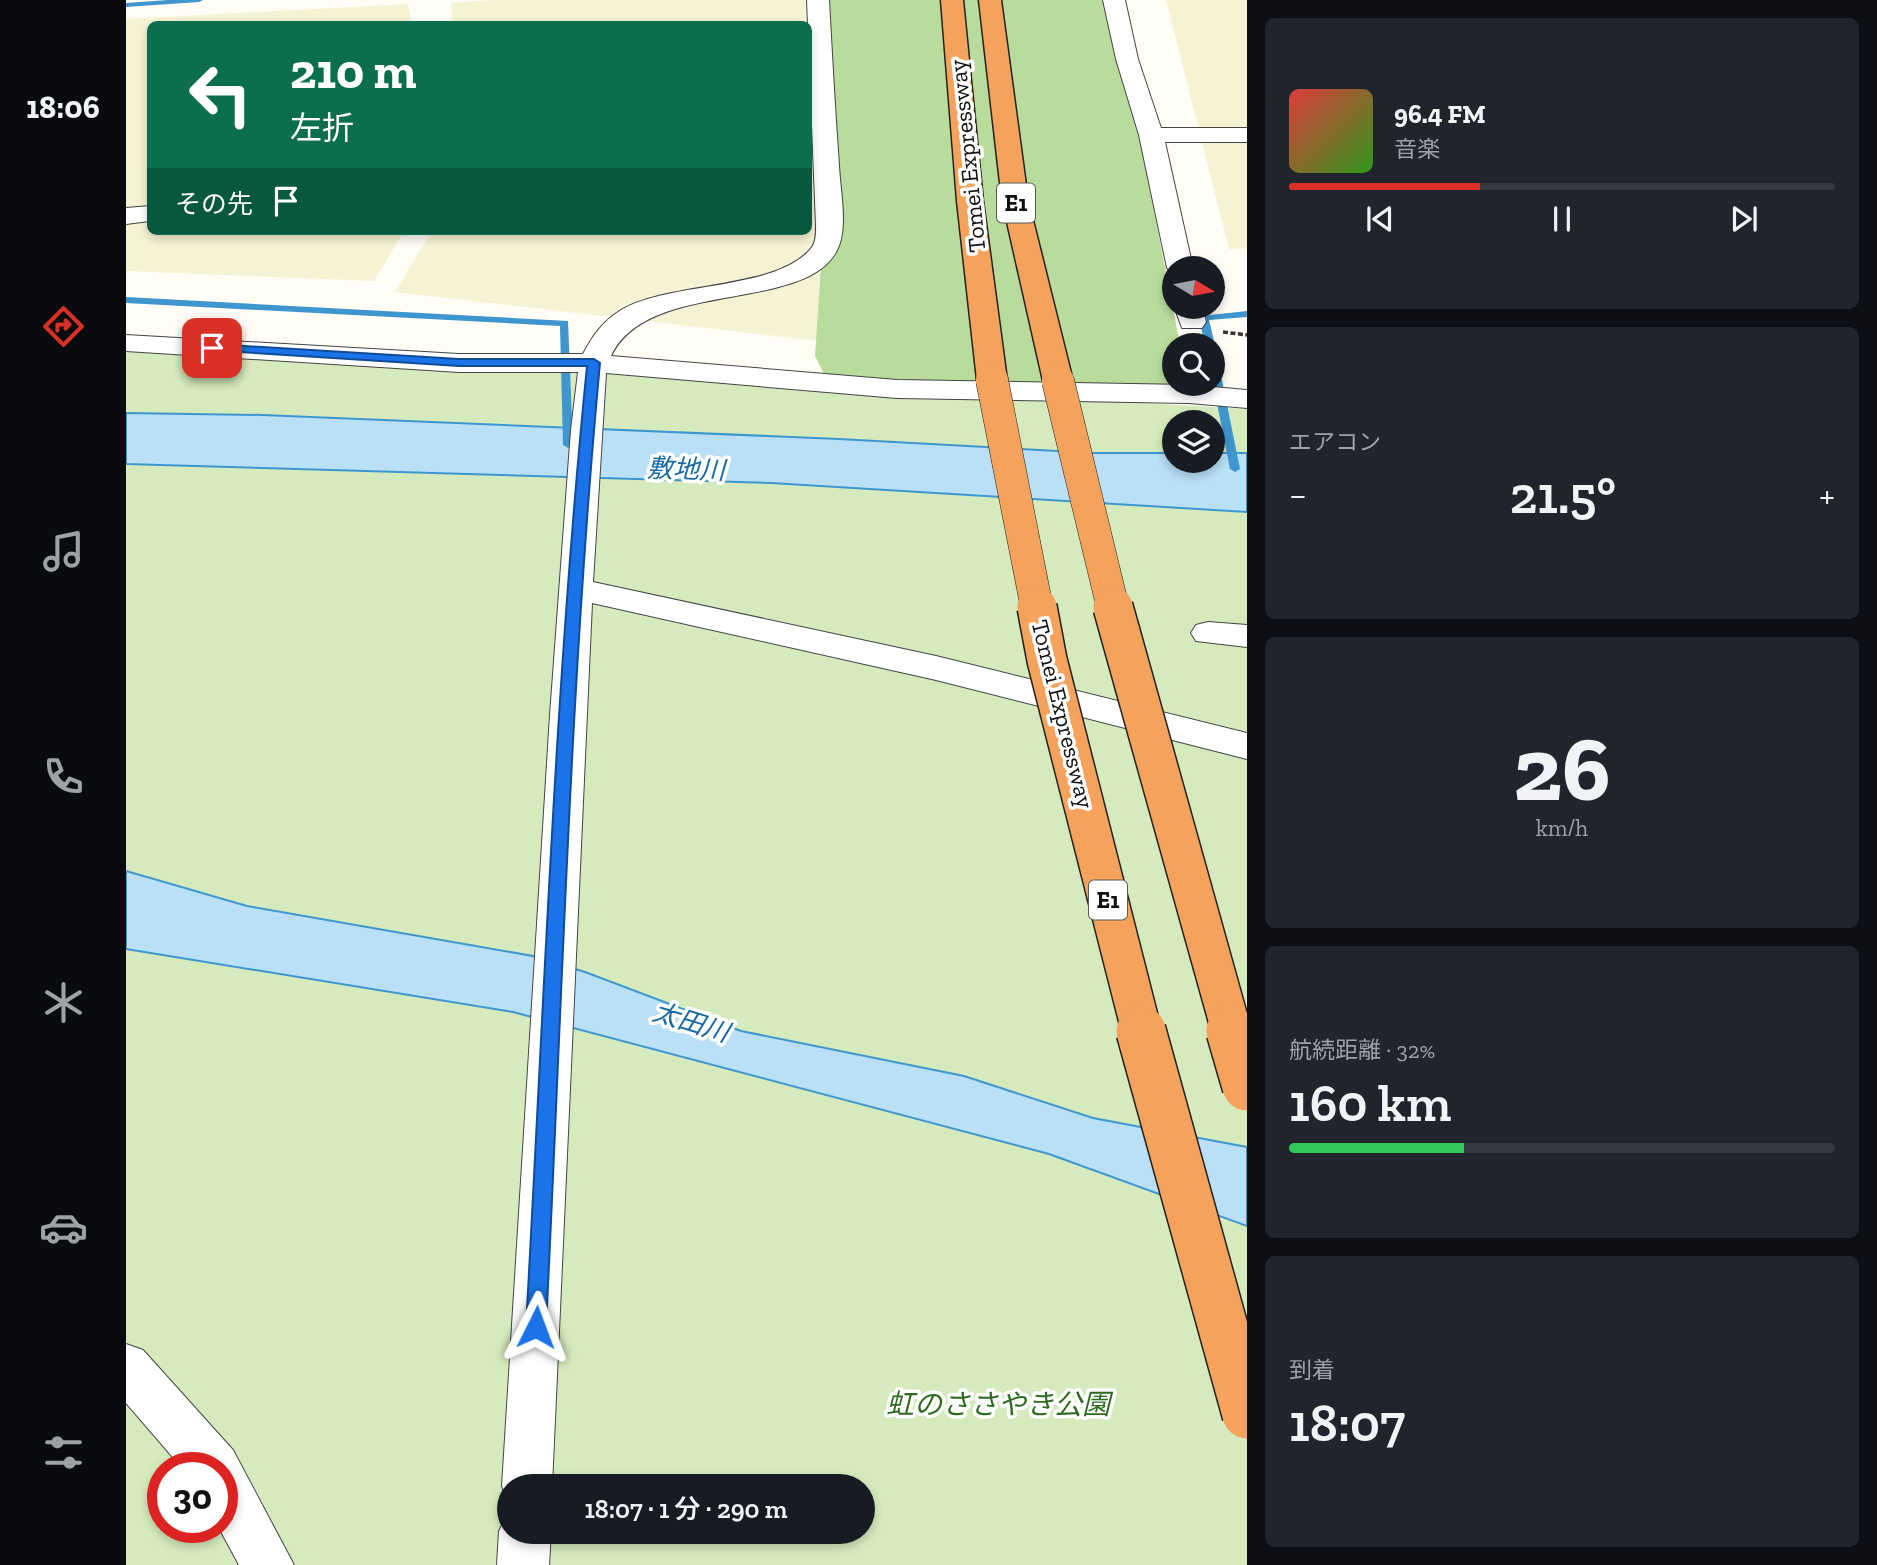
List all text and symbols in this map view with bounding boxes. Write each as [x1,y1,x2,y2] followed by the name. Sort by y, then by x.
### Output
[290,42,416,101] text: 210 m
[175,49,266,140] icon: left
[942,57,992,254] street label: Tomei Expressway
[26,88,100,126] text: 18:06
[1394,98,1486,130] text: 96.4 FM
[290,109,354,147] text: 左折
[1394,135,1440,163] text: 音楽
[267,182,305,220] icon: arrive
[997,184,1035,222] road number: E1
[175,188,253,220] text: その先
[1361,200,1399,238] icon: previous
[1543,200,1581,238] icon: pause
[1725,200,1763,238] icon: next
[1162,256,1225,318] north arrow
[1162,256,1225,473] map controls
[39,302,88,351] icon: directions
[182,318,242,378] pin
[193,329,231,367] icon: arrive
[1162,333,1225,396] button: search
[1162,410,1225,473] button: layers
[1289,428,1381,456] text: エアコン
[646,452,729,486] water label: 敷地川
[1510,464,1616,526] text: 21.5°
[1289,472,1307,518] text: −
[1819,472,1835,518] text: +
[39,527,88,576] icon: music
[1026,617,1101,812] street label: Tomei Expressway
[1513,714,1611,823] text: 26
[39,752,88,801] icon: phone
[1536,814,1588,842] text: km/h
[1089,880,1127,920] road number: E1
[39,978,88,1027] icon: climate
[649,995,736,1050] water label: 太田川
[1289,1036,1435,1064] text: 航続距離 · 32%
[1289,1072,1451,1134] text: 160 km
[39,1203,88,1252] icon: car
[499,1290,573,1364] position arrow
[1289,1356,1335,1384] text: 到着
[886,1388,1114,1421] park label: 虹のささやき公園
[1289,1392,1405,1454] text: 18:07
[39,1428,88,1477] icon: filters
[147,1452,238,1543] speed limit sign: 30
[584,1493,788,1525] text: 18:07 · 1 分 · 290 m

